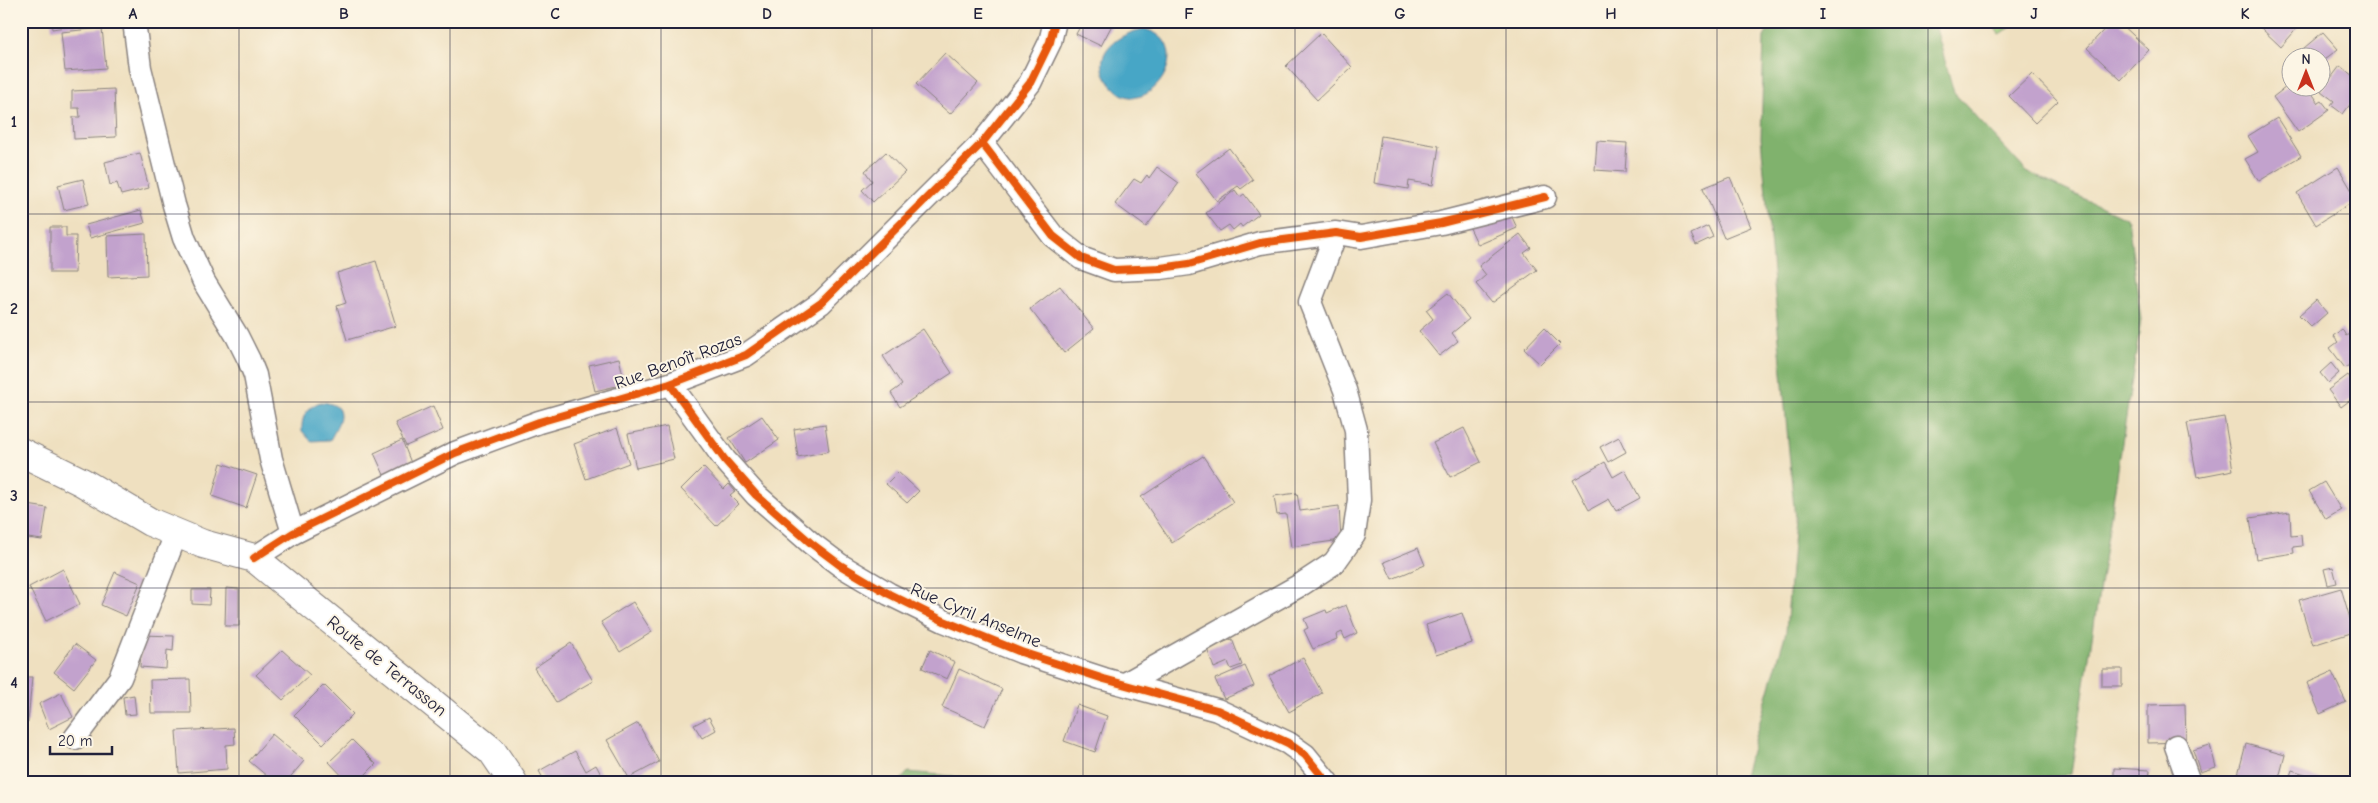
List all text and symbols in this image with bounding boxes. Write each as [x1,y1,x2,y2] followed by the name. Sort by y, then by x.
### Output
[129,5,138,23] text: A
[339,5,349,23] text: B
[550,5,560,23] text: C
[762,5,772,23] text: D
[973,5,983,23] text: E
[1184,5,1194,23] text: F
[1394,5,1406,23] text: G
[1605,5,1617,23] text: H
[1820,5,1826,23] text: I
[2030,5,2038,23] text: J
[2240,5,2250,23] text: K
[2280,48,2330,98] north arrow
[2301,51,2311,68] text: N
[11,113,17,131] text: 1
[10,300,18,318] text: 2
[612,329,745,394] street label: Rue Benoît Rozas
[10,487,18,505] text: 3
[907,578,1044,652] street label: Rue Cyril Anselme
[323,612,451,721] street label: Route de Terrasson
[10,674,18,692] text: 4
[50,723,112,755] scale bar
[58,732,92,750] text: 20 m

